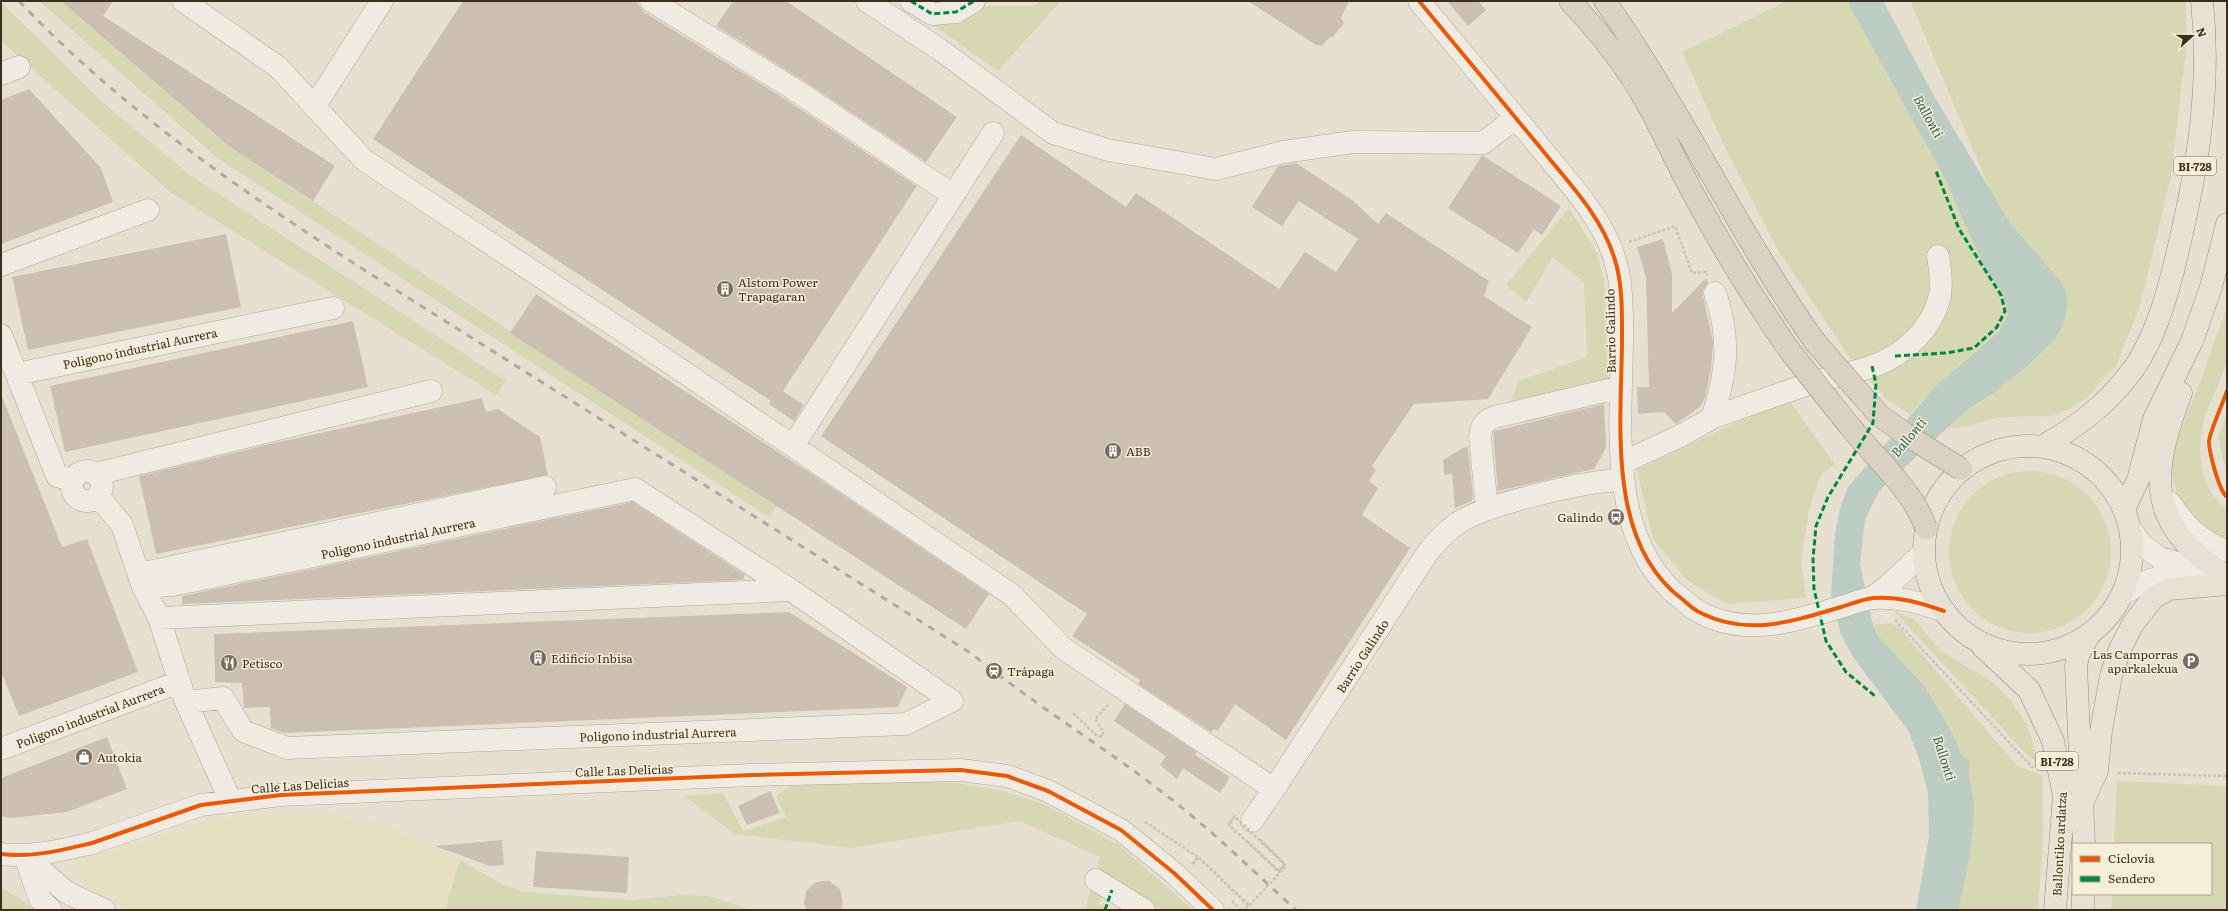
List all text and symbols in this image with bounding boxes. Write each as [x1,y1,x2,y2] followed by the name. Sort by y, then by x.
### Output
[2172,16,2212,56] north arrow
[2193,25,2211,39] text: N
[1910,91,1949,141] water label: Ballonti
[2174,157,2216,175] road number: BI-728
[738,273,818,305] place label: Alstom Power Trapagaran
[715,279,735,299] building icon: Alstom Power Trapagaran
[1600,289,1620,373] street label: Barrio Galindo
[61,323,219,373] street label: Poligono industrial Aurrera
[1886,413,1930,461] water label: Ballonti
[1103,441,1123,461] building icon: ABB
[1126,442,1151,460] place label: ABB
[1606,507,1626,527] bus stop icon: Galindo
[1557,508,1603,526] place label: Galindo
[319,513,477,563] street label: Poligono industrial Aurrera
[1331,616,1393,696] street label: Barrio Galindo
[2093,645,2179,677] place label: Las Camporras aparkalekua
[528,648,548,668] building icon: Edificio Inbisa
[551,649,633,667] place label: Edificio Inbisa
[2181,651,2201,671] parking icon: Las Camporras aparkalekua
[219,653,239,673] restaurant icon: Petisco
[242,654,283,672] place label: Petisco
[984,661,1004,681] station icon: Trápaga
[1007,662,1055,680] place label: Trápaga
[13,679,167,753] street label: Poligono industrial Aurrera
[579,722,737,746] street label: Poligono industrial Aurrera
[1929,733,1961,783] water label: Ballonti
[74,747,94,767] shop icon: Autokia
[97,748,143,766] place label: Autokia
[2036,752,2078,770] road number: BI-728
[575,759,674,781] street label: Calle Las Delicias
[250,773,350,797] street label: Calle Las Delicias
[2047,791,2071,897] street label: Ballontiko ardatza
[2072,843,2212,895] legend
[2108,849,2155,867] text: Ciclovía
[2108,869,2155,887] text: Sendero

